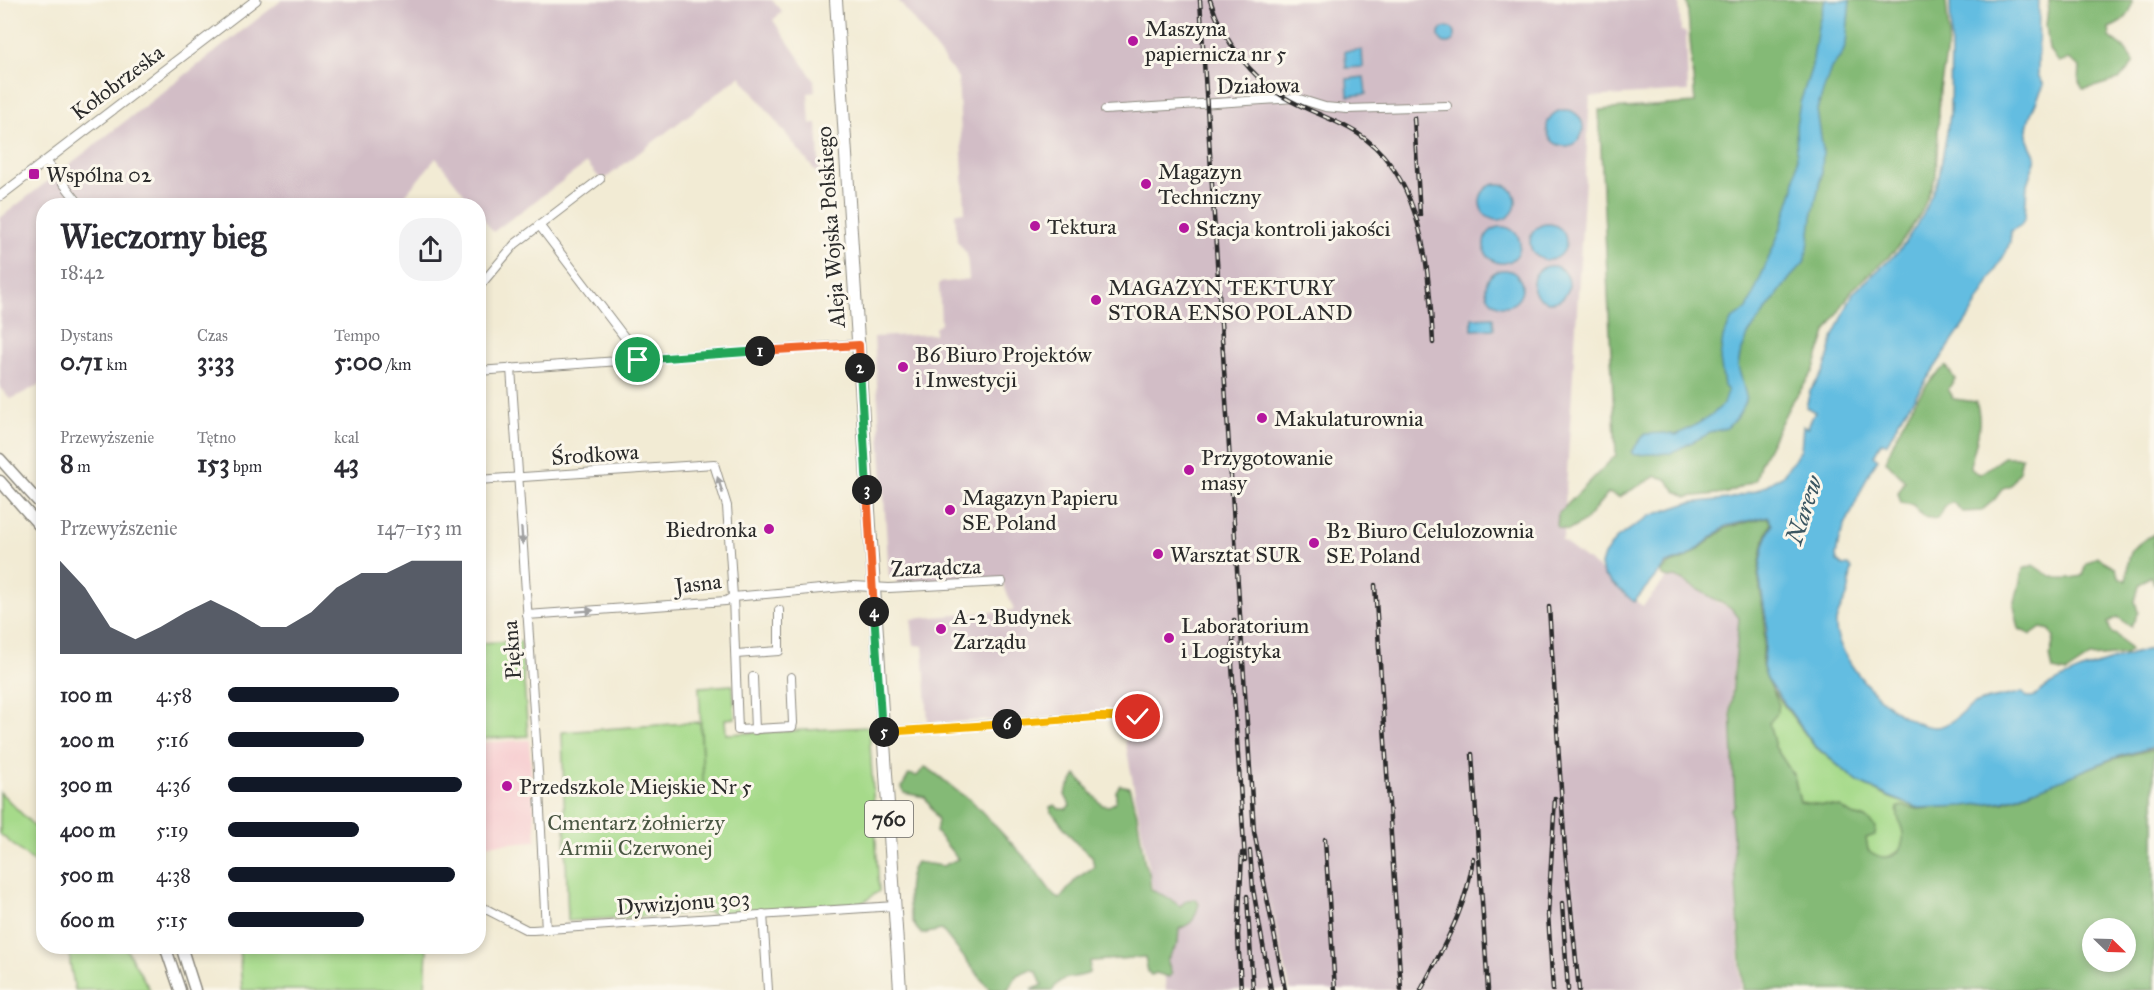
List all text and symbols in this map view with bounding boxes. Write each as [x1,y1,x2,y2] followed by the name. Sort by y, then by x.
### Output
[1144,15,1286,67] place label: Maszyna papiernicza nr 5
[1126,34,1140,48] marker: Maszyna papiernicza nr 5
[66,38,170,126] street label: Kołobrzeska
[1216,71,1301,100] street label: Działowa
[810,125,851,330] street label: Aleja Wojska Polskiego
[1158,158,1262,210] place label: Magazyn Techniczny
[46,161,152,188] place label: Wspólna 02
[27,167,41,181] marker: Wspólna 02
[1139,177,1153,191] marker: Magazyn Techniczny
[1047,213,1117,240] place label: Tektura
[1196,215,1391,242] place label: Stacja kontroli jakości
[60,217,266,257] text: Wieczorny bieg
[399,218,462,281] button: share
[1028,219,1042,233] marker: Tektura
[1177,221,1191,235] marker: Stacja kontroli jakości
[60,260,105,284] text: 18:42
[1108,274,1353,326] place label: MAGAZYN TEKTURY STORA ENSO POLAND
[1089,293,1103,307] marker: MAGAZYN TEKTURY STORA ENSO POLAND
[60,326,113,345] text: Dystans
[197,326,228,345] text: Czas
[334,326,380,345] text: Tempo
[612,334,663,385] pin
[745,336,775,366] pin: 1
[757,341,763,360] text: 1
[915,341,1092,393] place label: B6 Biuro Projektów i Inwestycji
[621,343,654,376] icon: arrive
[60,345,103,377] text: 0.71
[197,345,235,377] text: 3:33
[334,345,383,377] text: 5:00
[845,353,875,383] pin: 2
[103,355,127,374] text: km
[383,355,412,374] text: /km
[856,358,864,377] text: 2
[896,360,910,374] marker: B6 Biuro Projektów i Inwestycji
[1274,405,1424,432] place label: Makulaturownia
[1255,411,1269,425] marker: Makulaturownia
[60,428,154,447] text: Przewyższenie
[197,428,236,447] text: Tętno
[334,428,359,447] text: kcal
[550,438,641,471] street label: Środkowa
[1201,444,1333,496] place label: Przygotowanie masy
[60,447,74,479] text: 8
[197,447,230,479] text: 153
[334,447,359,479] text: 43
[74,457,91,476] text: m
[230,457,262,476] text: bpm
[1182,463,1196,477] marker: Przygotowanie masy
[1778,471,1829,550] water label: Narew
[852,475,882,505] pin: 3
[715,476,724,494] one-way arrow
[864,480,870,499] text: 3
[962,484,1119,536] place label: Magazyn Papieru SE Poland
[943,503,957,517] marker: Magazyn Papieru SE Poland
[60,516,178,540] text: Przewyższenie
[377,516,462,540] text: 147–153 m
[666,516,758,543] place label: Biedronka
[1326,517,1535,569] place label: B2 Biuro Celulozownia SE Poland
[762,522,776,536] marker: Biedronka
[517,526,527,545] one-way arrow
[1307,536,1321,550] marker: B2 Biuro Celulozownia SE Poland
[1170,541,1301,568] place label: Warsztat SUR
[1151,547,1165,561] marker: Warsztat SUR
[890,552,982,583] street label: Zarządcza
[671,567,724,600] street label: Jasna
[859,597,889,627] pin: 4
[870,602,878,621] text: 4
[952,603,1072,655] place label: A-2 Budynek Zarządu
[576,606,595,615] one-way arrow
[1181,612,1310,664] place label: Laboratorium i Logistyka
[496,619,527,680] street label: Piękna
[934,622,948,636] marker: A-2 Budynek Zarządu
[1162,631,1176,645] marker: Laboratorium i Logistyka
[60,683,112,707] text: 100 m
[156,683,192,707] text: 4:58
[1112,691,1163,742] pin
[1121,700,1154,733] icon: check
[992,709,1022,739] pin: 6
[1003,714,1011,733] text: 6
[869,717,899,747] pin: 5
[880,722,888,741] text: 5
[60,728,114,752] text: 200 m
[156,728,188,752] text: 5:16
[60,773,112,797] text: 300 m
[156,773,190,797] text: 4:36
[519,773,752,800] place label: Przedszkole Miejskie Nr 5
[500,779,514,793] marker: Przedszkole Miejskie Nr 5
[865,801,913,837] road number: 760
[547,809,726,861] park label: Cmentarz żołnierzy Armii Czerwonej
[60,818,116,842] text: 400 m
[156,818,189,842] text: 5:19
[60,863,114,887] text: 500 m
[156,863,191,887] text: 4:38
[615,884,751,921] street label: Dywizjonu 303
[60,908,115,932] text: 600 m
[156,908,187,932] text: 5:15
[2082,918,2136,972] north arrow
[2082,918,2136,972] map controls

